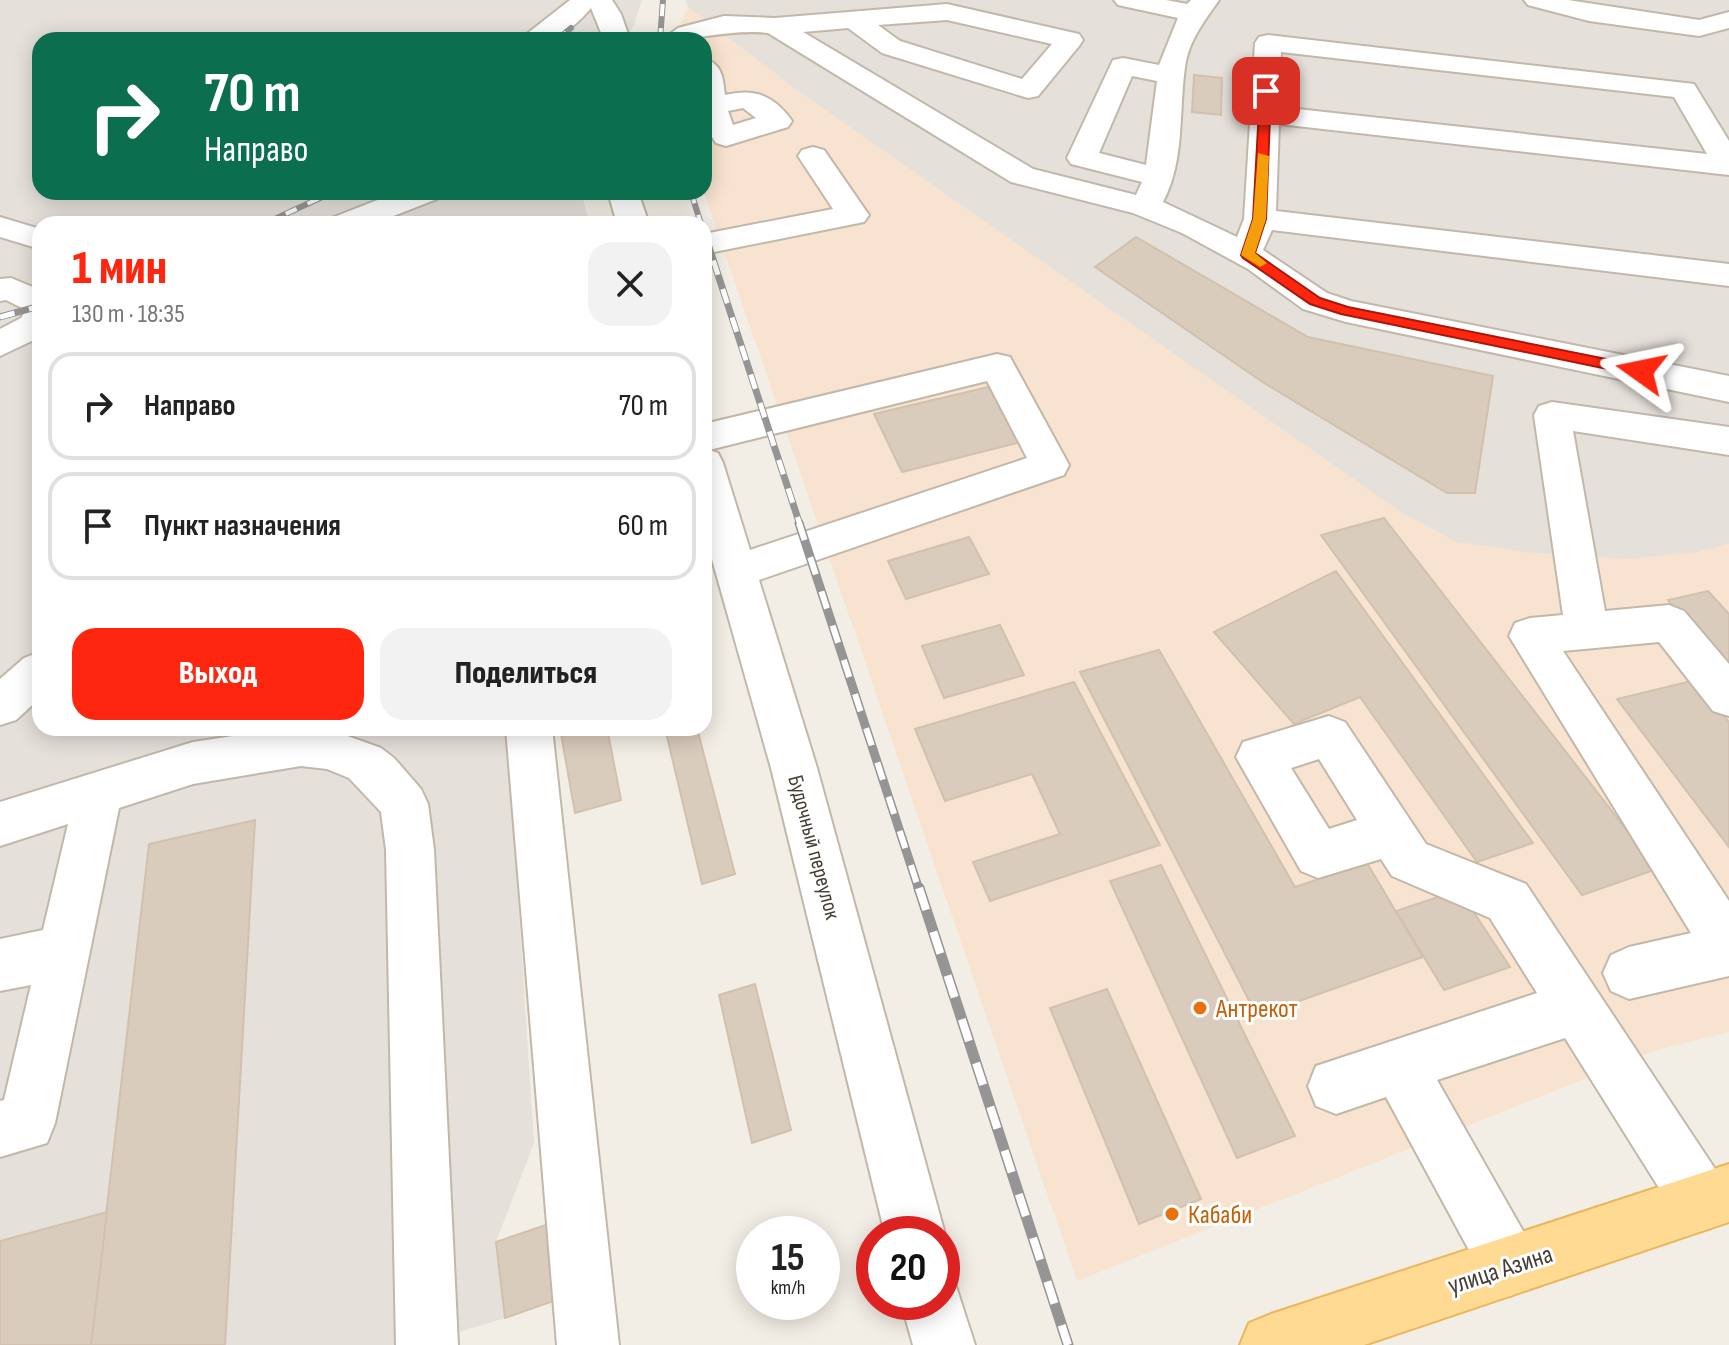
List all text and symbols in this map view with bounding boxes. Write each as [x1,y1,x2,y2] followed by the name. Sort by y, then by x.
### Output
[1232,57,1300,125] pin
[204,61,301,128] text: 70 m
[72,64,176,168] icon: right
[1244,69,1288,113] icon: arrive
[204,129,308,172] text: Направо
[72,240,167,297] text: 1 мин
[588,242,672,326] button: close
[72,299,185,330] text: 130 m · 18:35
[1599,329,1683,413] position arrow
[76,384,120,428] icon: right
[144,388,236,424] text: Направо
[619,388,668,424] text: 70 m
[76,504,120,548] icon: arrive
[144,508,341,544] text: Пункт назначения
[617,508,668,544] text: 60 m
[72,628,364,720] button: Выход
[380,628,672,720] button: Поделиться
[781,772,846,923] street label: Будочный переулок
[1215,994,1298,1025] place label: Антрекот
[1191,999,1209,1017] marker: Антрекот
[1188,1200,1252,1231] place label: Кабаби
[1163,1205,1181,1223] marker: Кабаби
[856,1216,960,1320] speed limit sign: 20
[771,1234,805,1282] text: 15
[1444,1239,1557,1302] street label: улица Азина
[771,1276,805,1300] text: km/h

